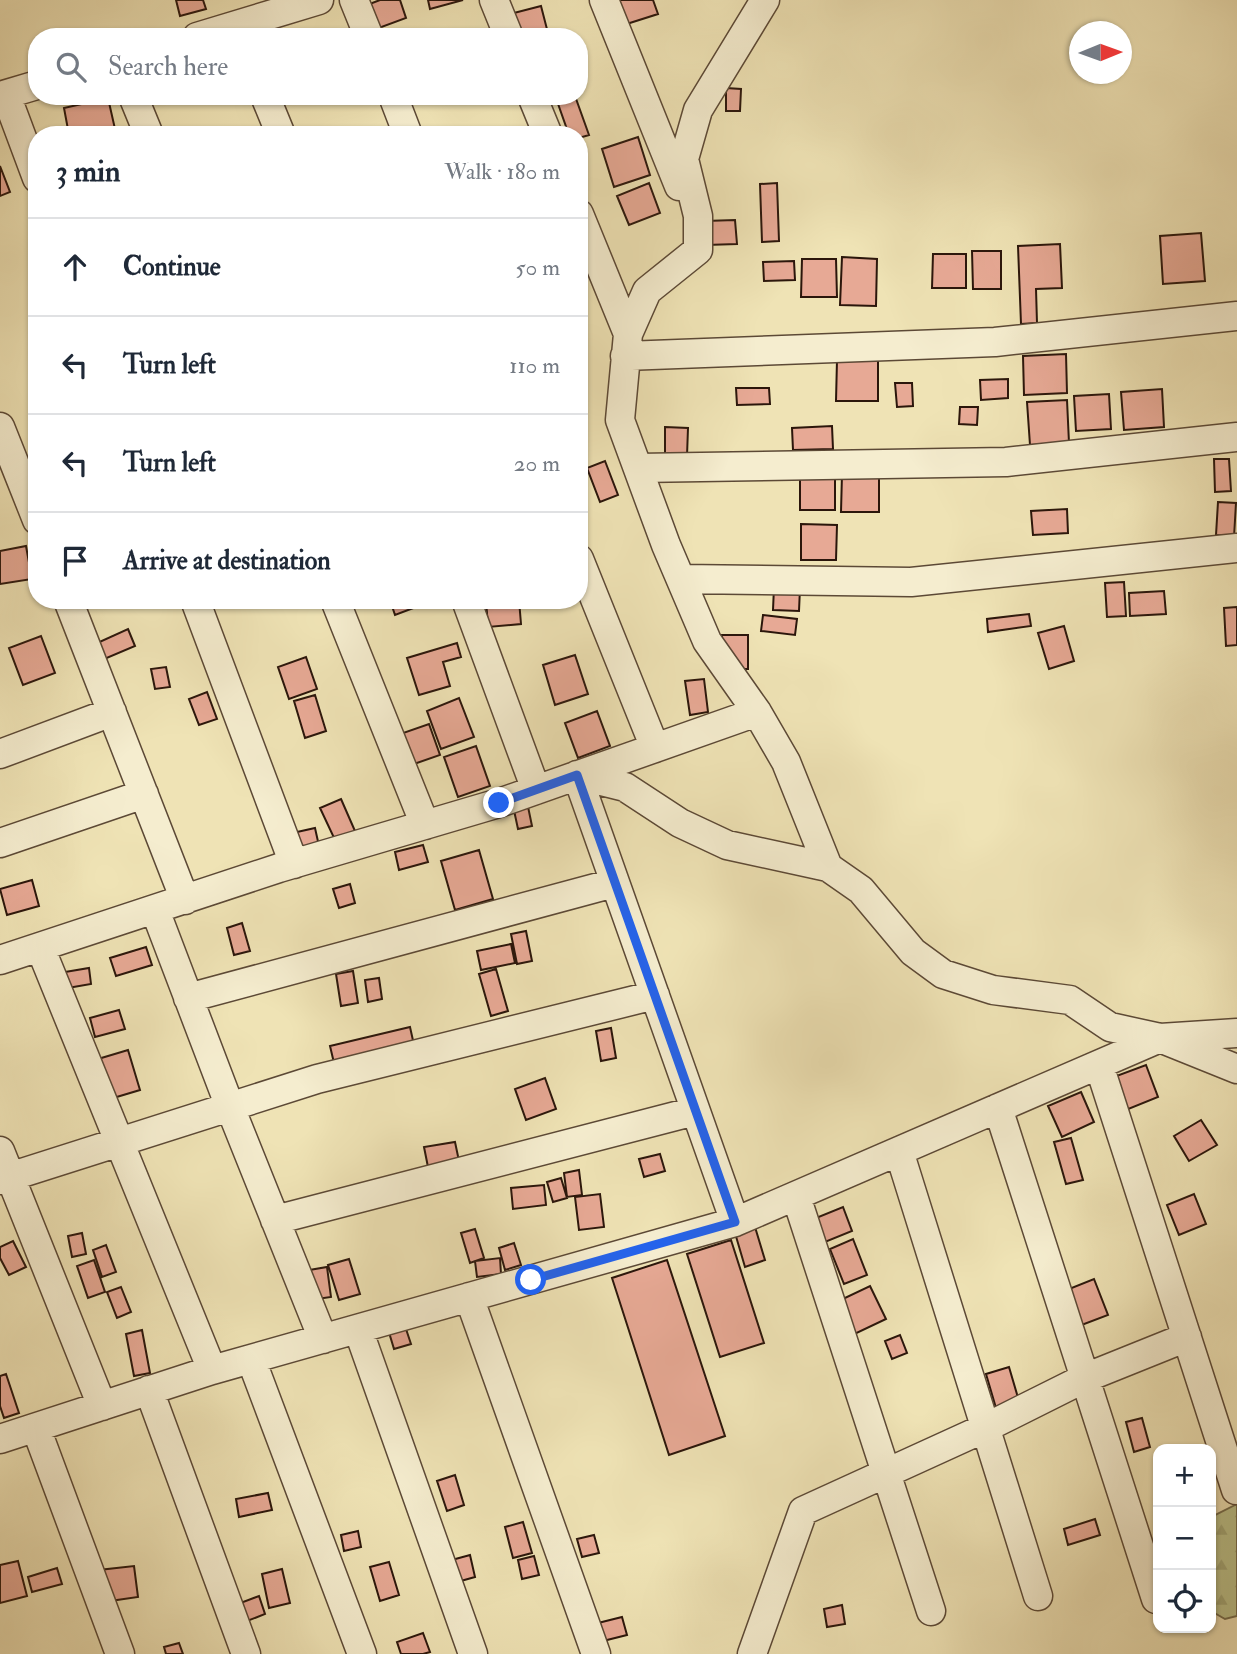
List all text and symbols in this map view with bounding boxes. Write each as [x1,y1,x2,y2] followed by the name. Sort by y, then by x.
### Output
[1069,21,1132,84] north arrow
[28,28,588,105] search box
[52,48,90,86] icon: search
[108,51,228,83] text: Search here
[56,153,121,190] text: 3 min
[445,157,560,186] text: Walk · 180 m
[56,248,94,286] icon: ahead
[123,251,221,283] text: Continue
[516,253,560,282] text: 50 m
[56,346,94,384] icon: left
[123,349,216,381] text: Turn left
[509,351,560,380] text: 110 m
[56,444,94,482] icon: left
[123,447,216,479] text: Turn left
[514,449,560,478] text: 20 m
[56,542,94,580] icon: arrive
[123,545,331,577] text: Arrive at destination
[483,787,514,818] route end
[515,1264,546,1295] route start
[1153,1444,1216,1633] map controls
[1153,1444,1216,1507] button: +
[1153,1507,1216,1570] button: −
[1153,1570,1216,1633] button: locate

